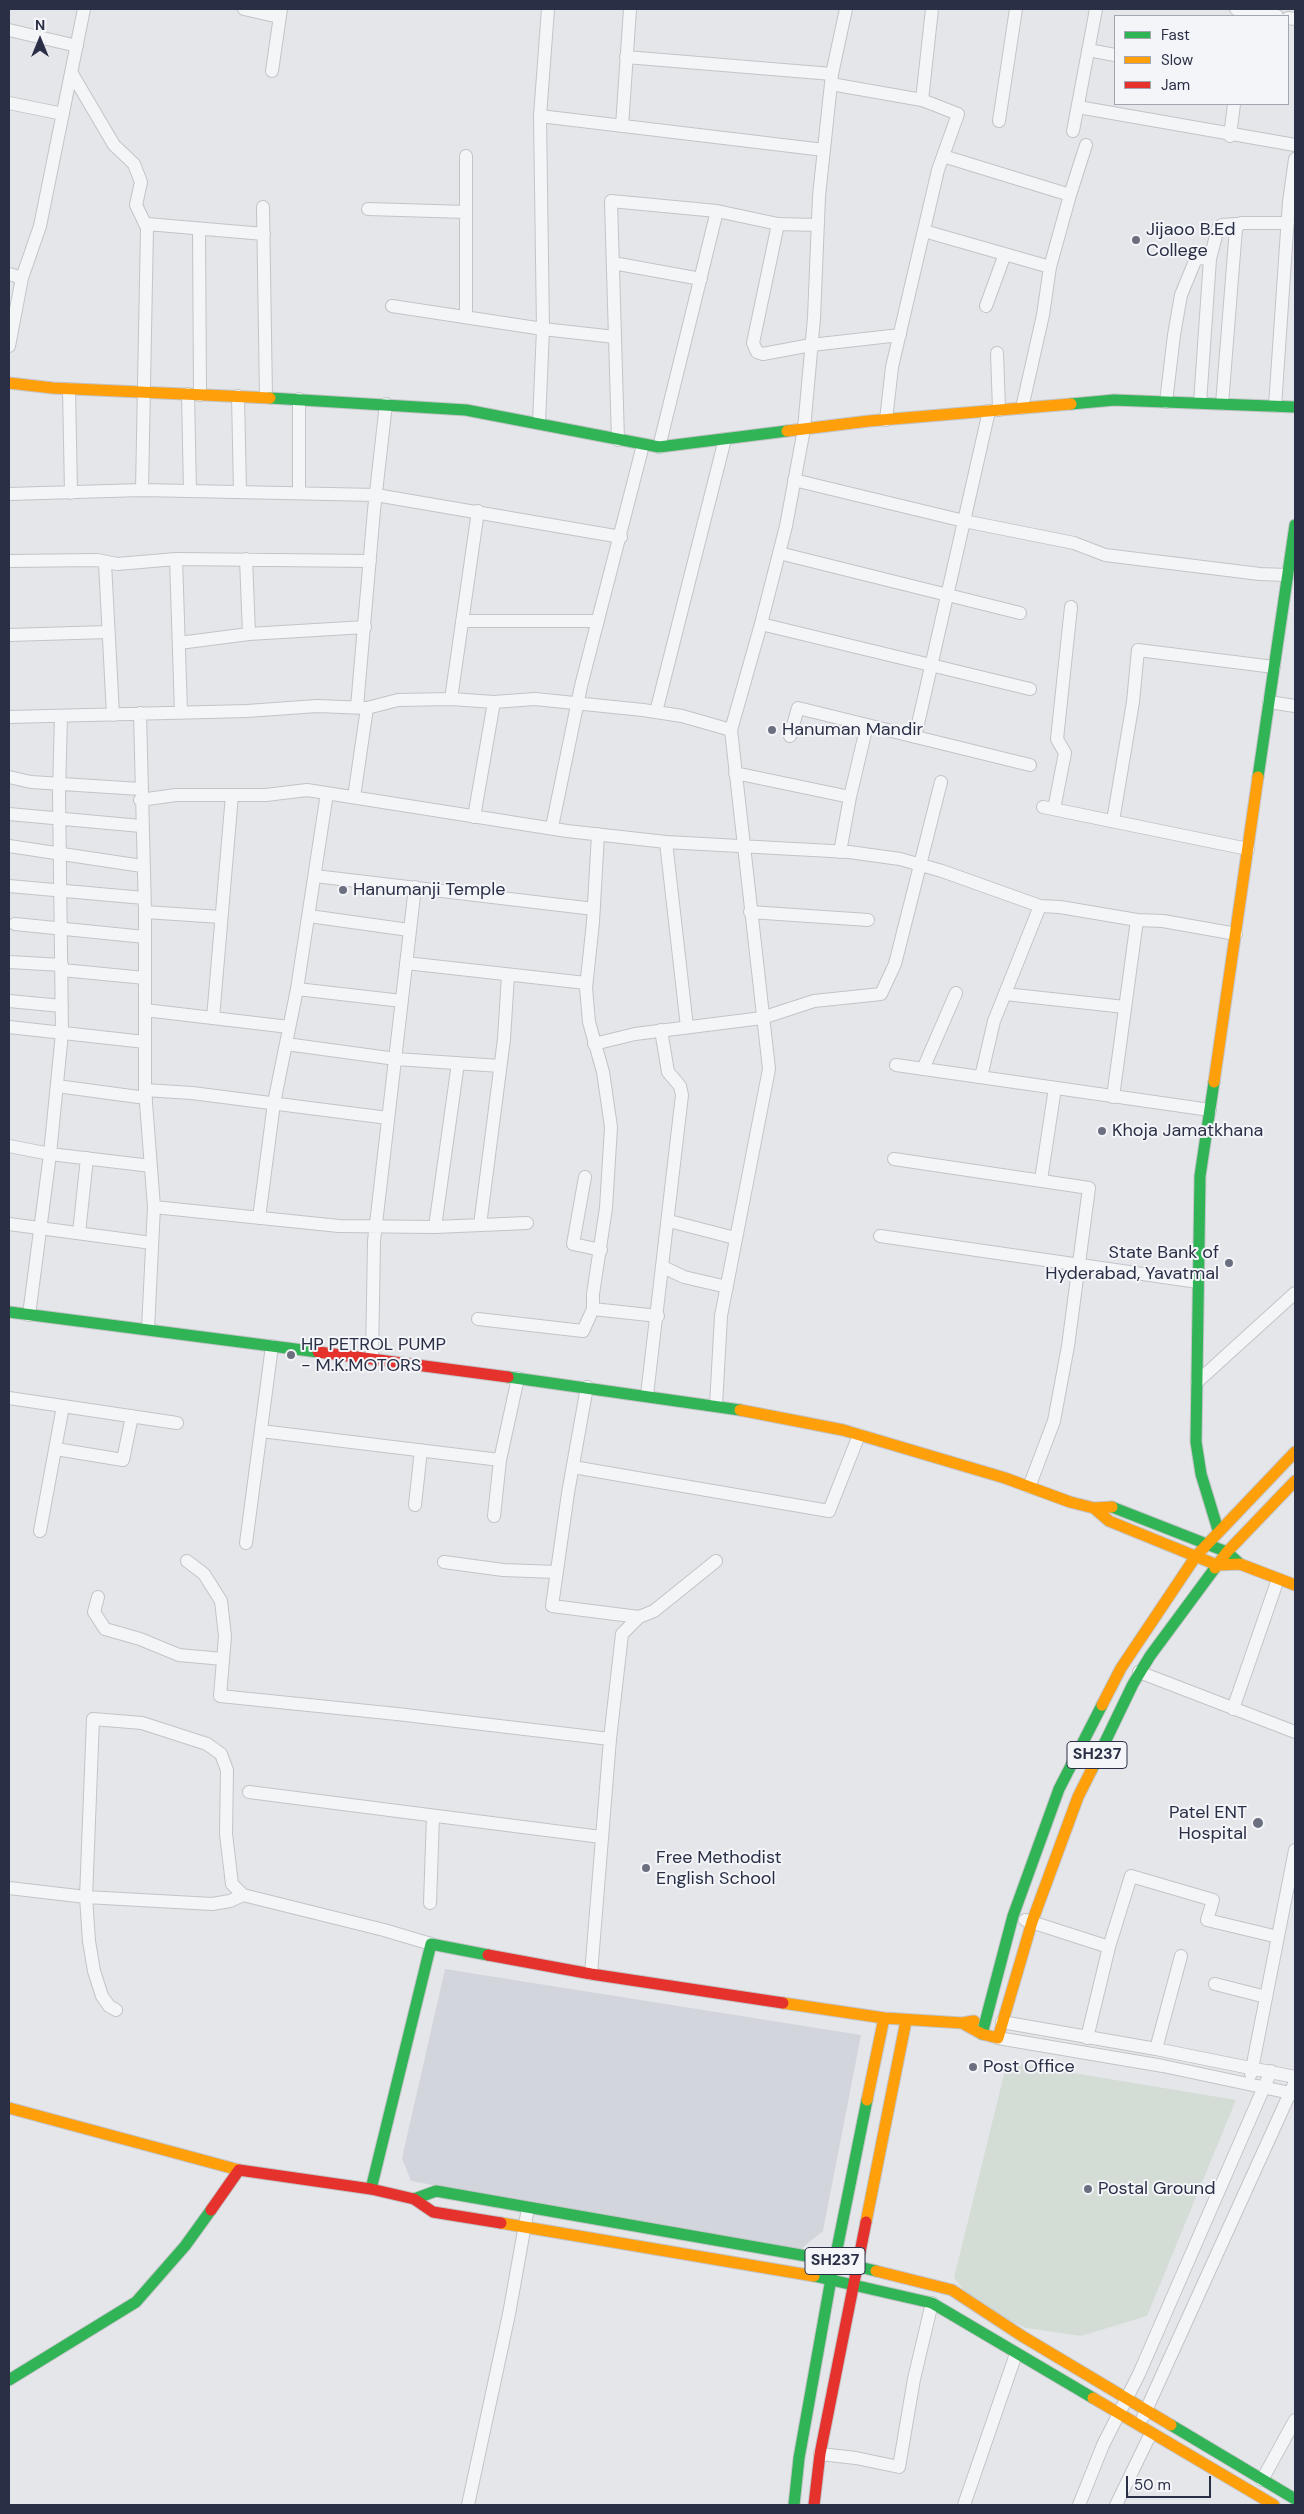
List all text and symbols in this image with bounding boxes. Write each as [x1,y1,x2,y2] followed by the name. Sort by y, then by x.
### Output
[15,15,65,65] north arrow
[1114,15,1289,105] legend
[35,16,45,34] text: N
[1161,25,1190,45] text: Fast
[1161,50,1193,70] text: Slow
[1161,75,1190,95] text: Jam
[1146,219,1236,262] place label: Jijaoo B.Ed College
[1130,234,1142,246] marker: Jijaoo B.Ed College
[782,719,923,741] place label: Hanuman Mandir
[766,724,778,736] marker: Hanuman Mandir
[353,879,506,901] place label: Hanumanji Temple
[337,884,349,896] marker: Hanumanji Temple
[1112,1120,1263,1142] place label: Khoja Jamatkhana
[1096,1125,1108,1137] marker: Khoja Jamatkhana
[1045,1242,1219,1284] place label: State Bank of Hyderabad, Yavatmal
[1223,1257,1235,1269] marker: State Bank of Hyderabad, Yavatmal
[301,1334,446,1376] place label: HP PETROL PUMP - M.K.MOTORS
[285,1349,297,1361] marker: HP PETROL PUMP - M.K.MOTORS
[1067,1742,1127,1768] road number: SH237
[1169,1802,1247,1845] place label: Patel ENT Hospital
[1251,1816,1265,1830] marker: Patel ENT Hospital
[656,1847,782,1890] place label: Free Methodist English School
[640,1862,652,1874] marker: Free Methodist English School
[983,2056,1075,2078] place label: Post Office
[967,2061,979,2073] marker: Post Office
[1098,2178,1215,2200] place label: Postal Ground
[1082,2183,1094,2195] marker: Postal Ground
[805,2248,865,2274] road number: SH237
[1129,2466,1214,2498] scale bar
[1134,2475,1171,2495] text: 50 m

